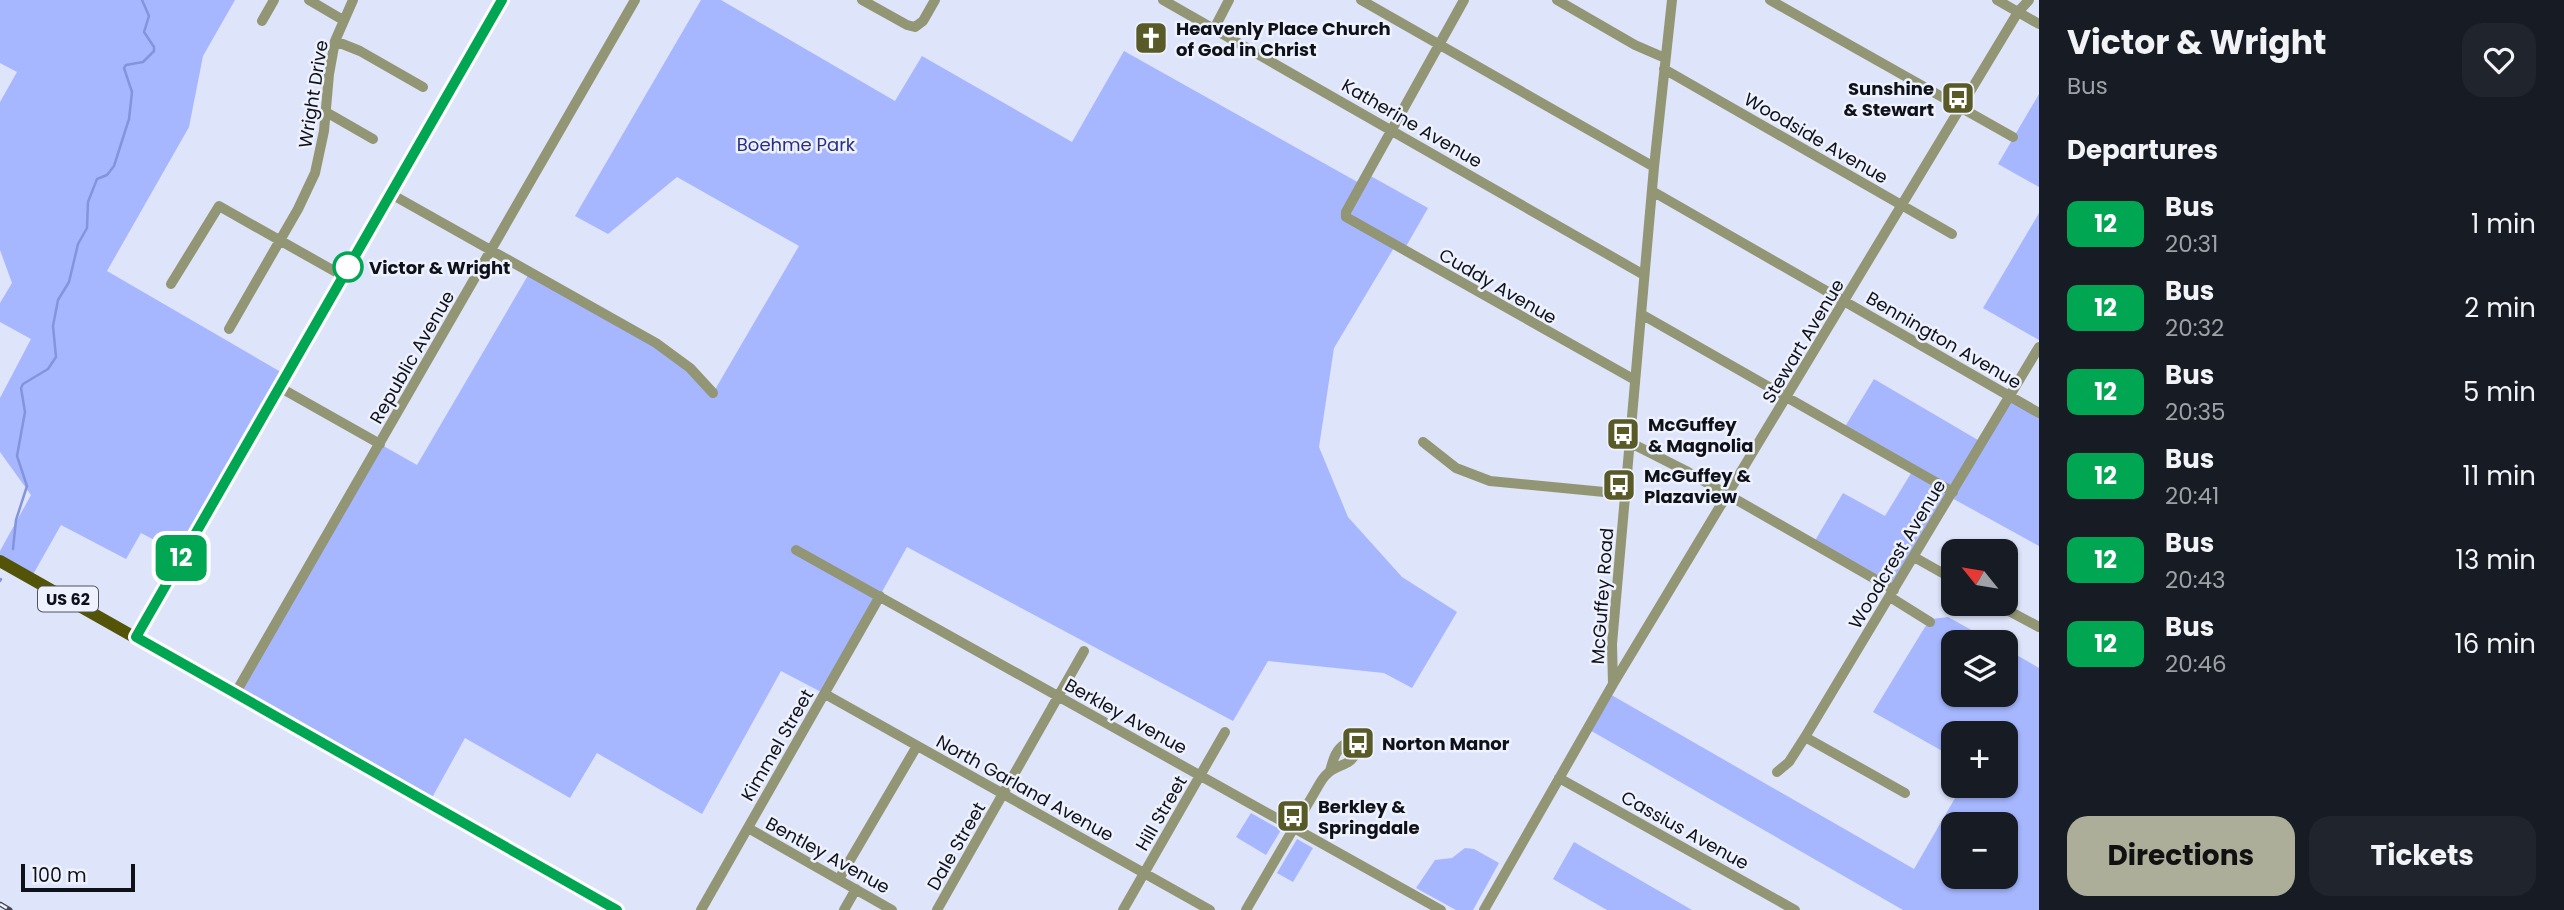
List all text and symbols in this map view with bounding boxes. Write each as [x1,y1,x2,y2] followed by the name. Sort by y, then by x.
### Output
[1176,16,1391,62] place label: Heavenly Place Church of God in Christ
[1132,19,1170,57] church icon: Heavenly Place Church of God in Christ
[2067,19,2326,66] text: Victor & Wright
[2462,23,2536,97] button: heart
[292,38,334,150] street label: Wright Drive
[2067,70,2108,102] text: Bus
[1337,73,1487,173] street label: Katherine Avenue
[1844,76,1934,122] place label: Sunshine & Stewart
[1939,79,1977,117] bus stop icon: Sunshine & Stewart
[1739,87,1893,189] street label: Woodside Avenue
[737,132,856,157] park label: Boehme Park
[2067,132,2218,168] text: Departures
[2165,189,2214,225] text: Bus
[2471,206,2536,242] text: 1 min
[2094,207,2117,240] text: 12
[2165,228,2218,260] text: 20:31
[1434,242,1562,330] street label: Cuddy Avenue
[333,252,363,282] marker: Victor & Wright
[369,255,510,280] place label: Victor & Wright
[2165,273,2214,309] text: Bus
[1756,274,1850,408] street label: Stewart Avenue
[1862,285,2026,395] street label: Bennington Avenue
[364,286,460,428] street label: Republic Avenue
[2464,290,2536,326] text: 2 min
[2094,291,2117,324] text: 12
[2165,312,2224,344] text: 20:32
[2165,357,2214,393] text: Bus
[2463,374,2536,410] text: 5 min
[2094,375,2117,408] text: 12
[2165,396,2226,428] text: 20:35
[1648,412,1754,458] place label: McGuffey & Magnolia
[1604,415,1642,453] bus stop icon: McGuffey & Magnolia
[2165,441,2214,477] text: Bus
[2463,458,2536,494] text: 11 min
[2094,459,2117,492] text: 12
[1644,463,1752,509] place label: McGuffey & Plazaview
[1600,466,1638,504] bus stop icon: McGuffey & Plazaview
[1843,475,1951,633] street label: Woodcrest Avenue
[2165,480,2219,512] text: 20:41
[2165,525,2214,561] text: Bus
[1585,527,1619,665] street label: McGuffey Road
[150,535,212,581] line badge: 12
[1941,539,2018,616] north arrow
[1941,539,2018,889] map controls
[170,541,192,574] text: 12
[2456,542,2536,578] text: 13 min
[2094,543,2117,576] text: 12
[2165,564,2226,596] text: 20:43
[38,586,98,612] road number: US 62
[2165,609,2214,645] text: Bus
[2454,626,2536,662] text: 16 min
[2094,627,2117,660] text: 12
[1941,630,2018,707] button: layers
[2165,648,2227,680] text: 20:46
[1060,672,1192,760] street label: Berkley Avenue
[735,684,819,806] street label: Kimmel Street
[1941,721,2018,798] button: +
[1339,724,1377,762] bus stop icon: Norton Manor
[932,729,1118,847] street label: North Garland Avenue
[1382,731,1510,756] place label: Norton Manor
[1129,771,1193,855] street label: Hill Street
[1617,784,1753,876] street label: Cassius Avenue
[1318,794,1420,840] place label: Berkley & Springdale
[921,797,991,895] street label: Dale Street
[1274,797,1312,835] bus stop icon: Berkley & Springdale
[761,811,895,899] street label: Bentley Avenue
[1941,812,2018,889] button: −
[2067,816,2295,896] button: Directions
[2309,816,2536,896] button: Tickets
[21,861,135,893] scale bar
[32,862,87,889] text: 100 m

